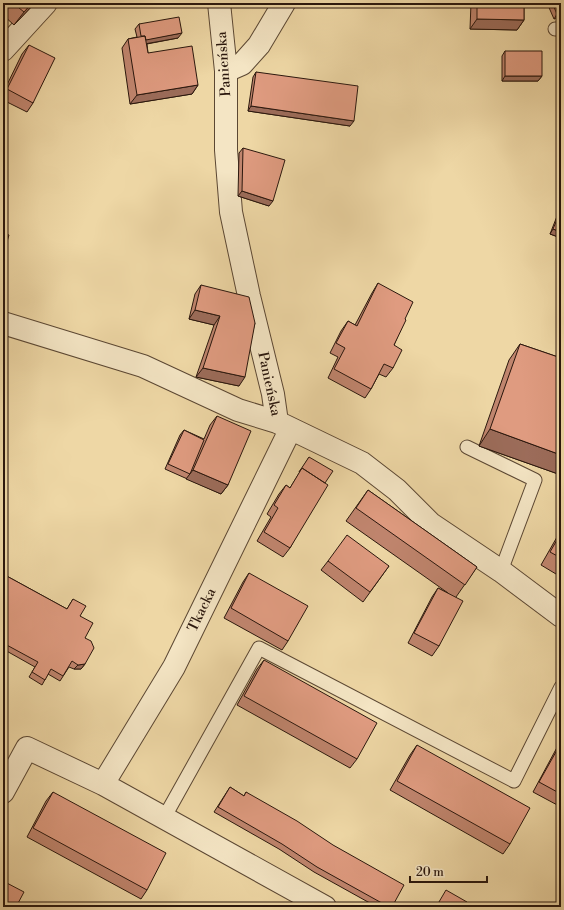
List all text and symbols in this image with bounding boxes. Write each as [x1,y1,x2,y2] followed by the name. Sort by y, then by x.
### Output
[213,30,235,97] street label: Panieńska
[253,350,285,419] street label: Panieńska
[184,584,221,635] street label: Tkacka
[410,858,487,884] scale bar
[416,865,444,880] text: 20 m

